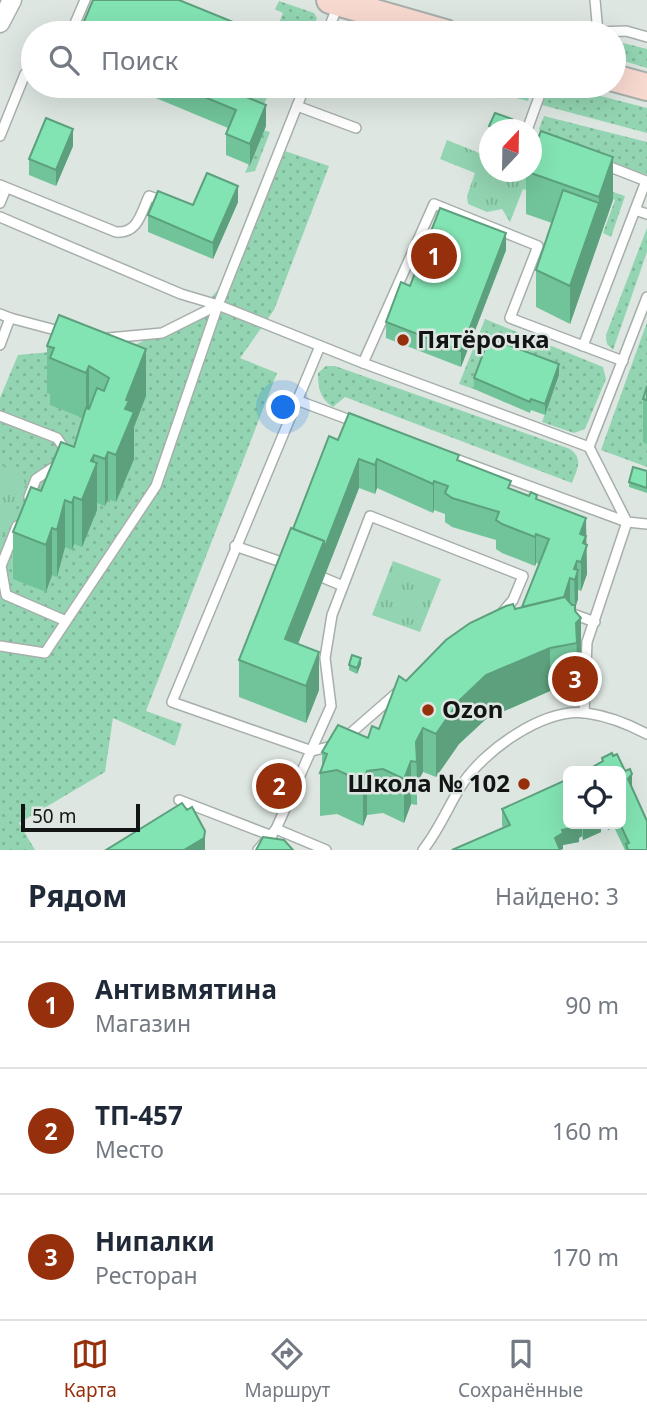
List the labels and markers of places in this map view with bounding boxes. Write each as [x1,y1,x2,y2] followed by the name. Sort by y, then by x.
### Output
[411,230,457,282] pin: 1
[417,322,550,355] place label: Пятёрочка
[395,332,411,348] marker: Пятёрочка
[552,653,598,705] pin: 3
[442,692,503,725] place label: Ozon
[420,702,436,718] marker: Ozon
[256,760,302,812] pin: 2
[348,766,510,799] place label: Школа № 102
[516,776,532,792] marker: Школа № 102

